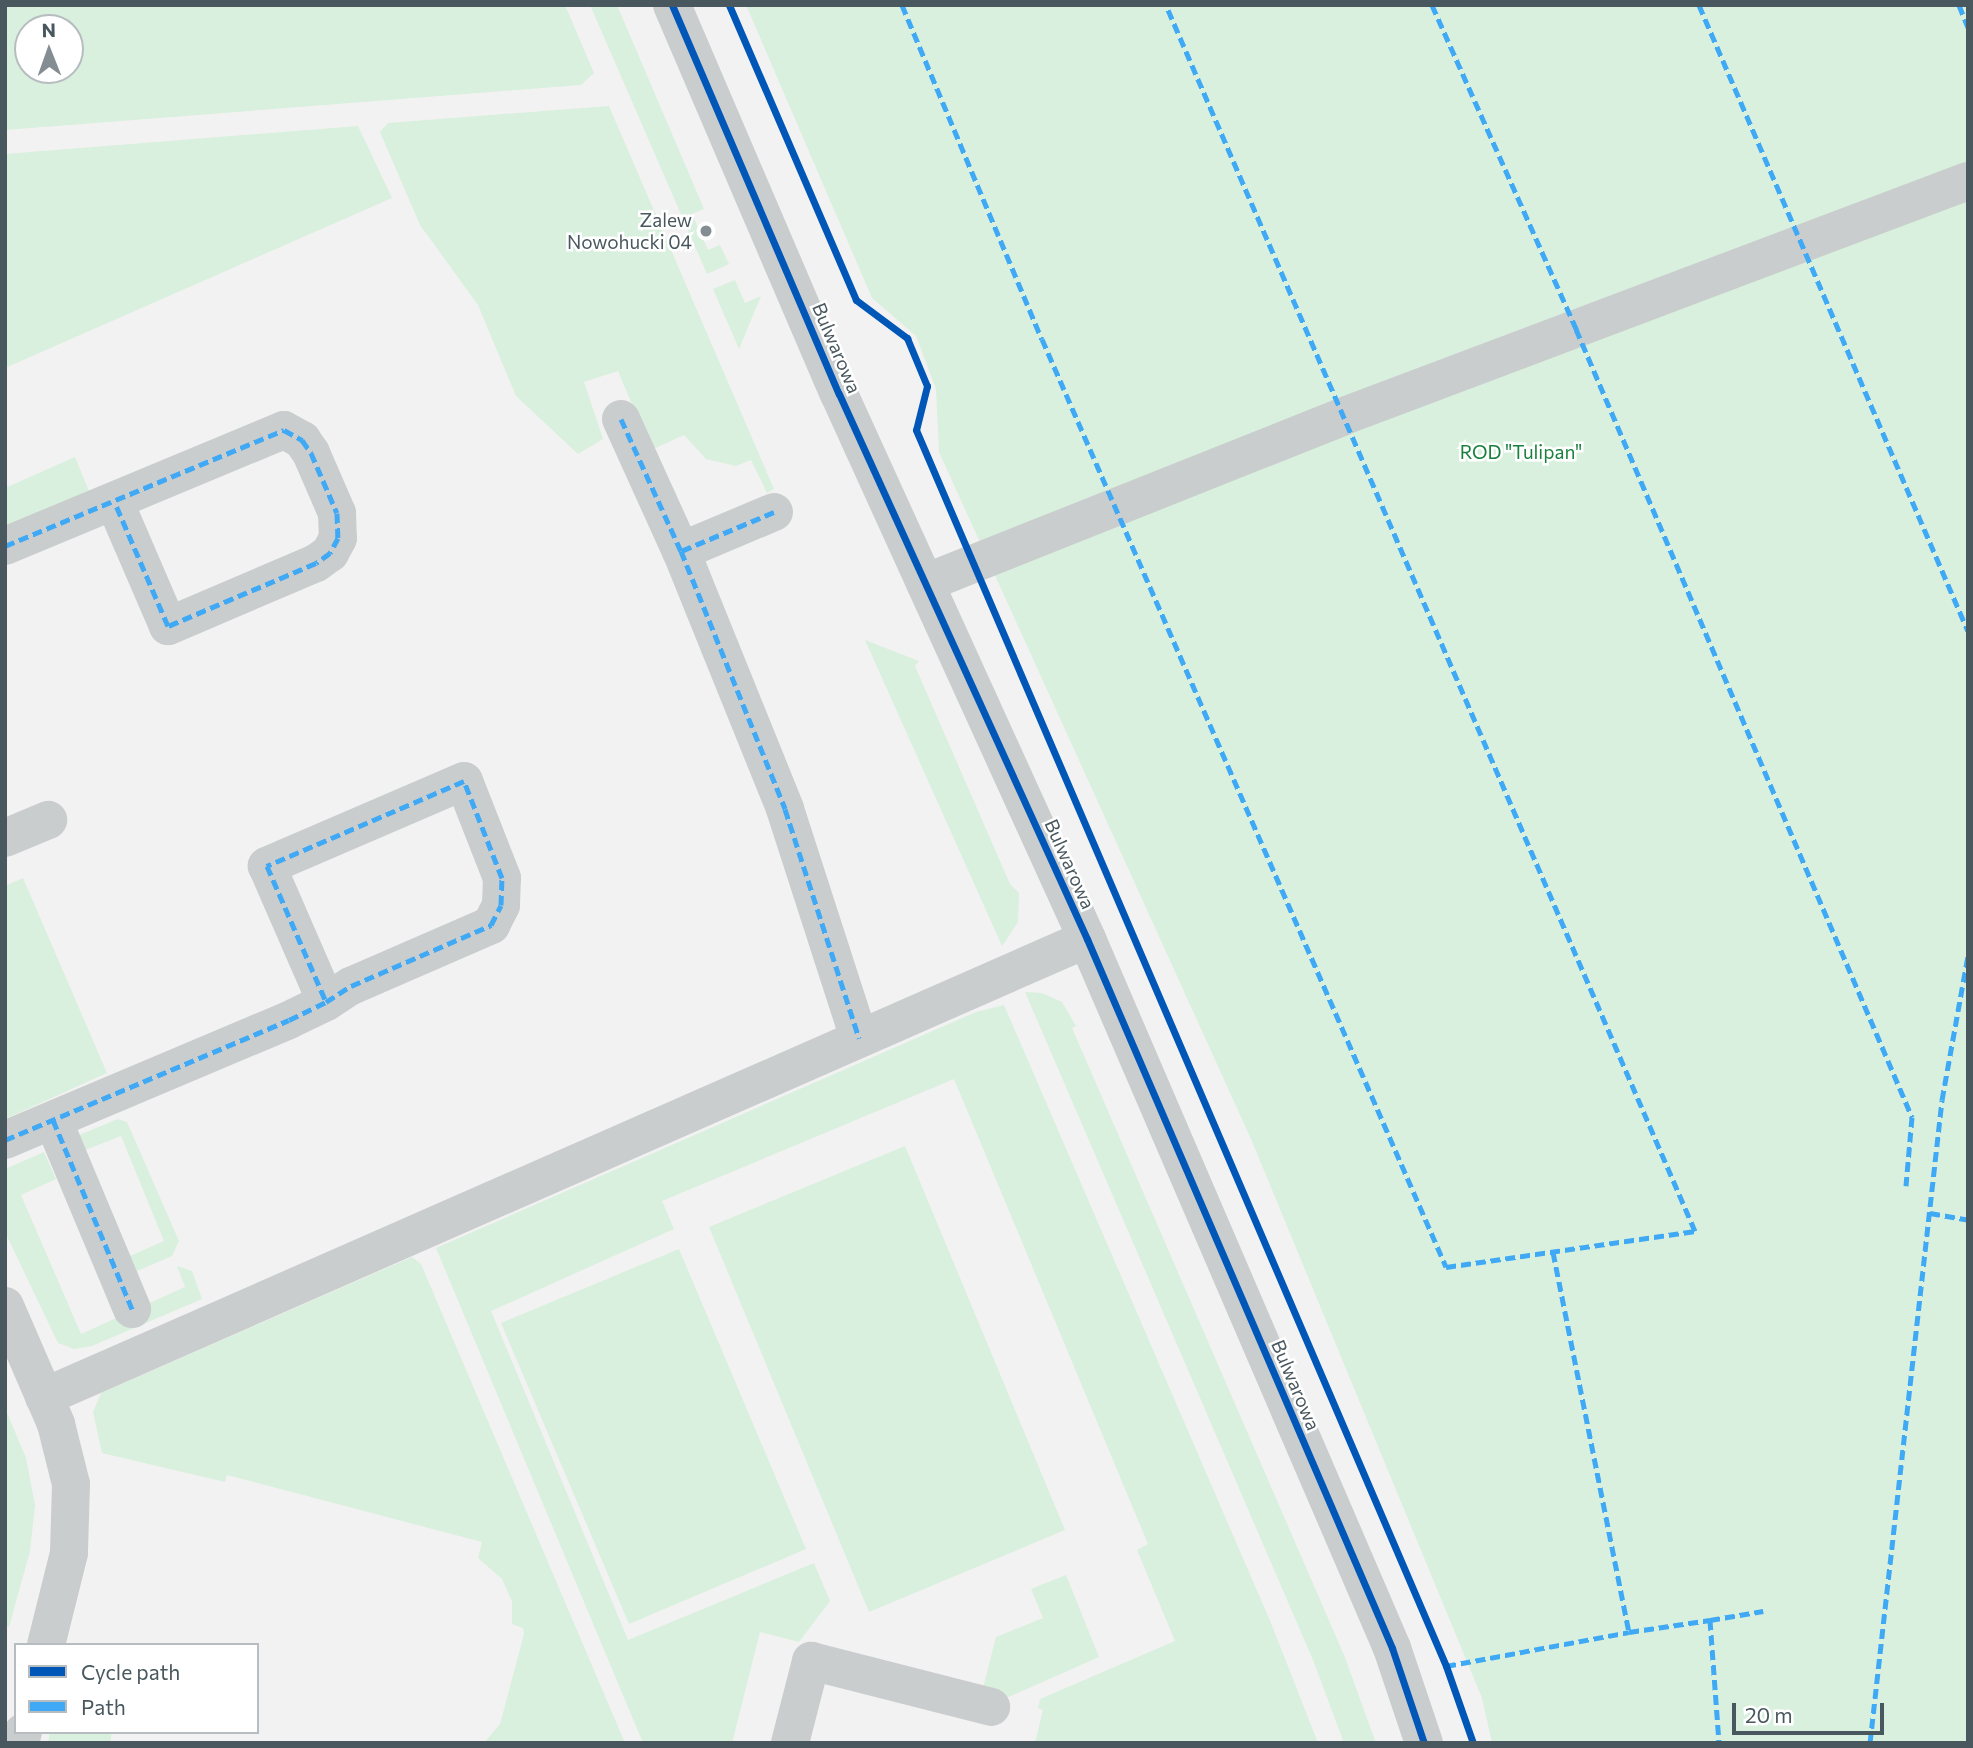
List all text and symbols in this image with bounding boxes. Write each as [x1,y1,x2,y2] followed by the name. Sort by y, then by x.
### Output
[14,14,84,84] north arrow
[41,18,56,41] text: N
[567,209,692,253] place label: Zalew Nowohucki 04
[698,223,714,239] marker: Zalew Nowohucki 04
[808,299,866,397] street label: Bulwarowa
[1460,441,1582,463] park label: ROD "Tulipan"
[1040,816,1100,912] street label: Bulwarowa
[1267,1336,1325,1434] street label: Bulwarowa
[14,1643,259,1734] legend
[81,1659,180,1684] text: Cycle path
[1735,1688,1887,1732] scale bar
[81,1694,126,1719] text: Path
[1745,1702,1793,1727] text: 20 m

